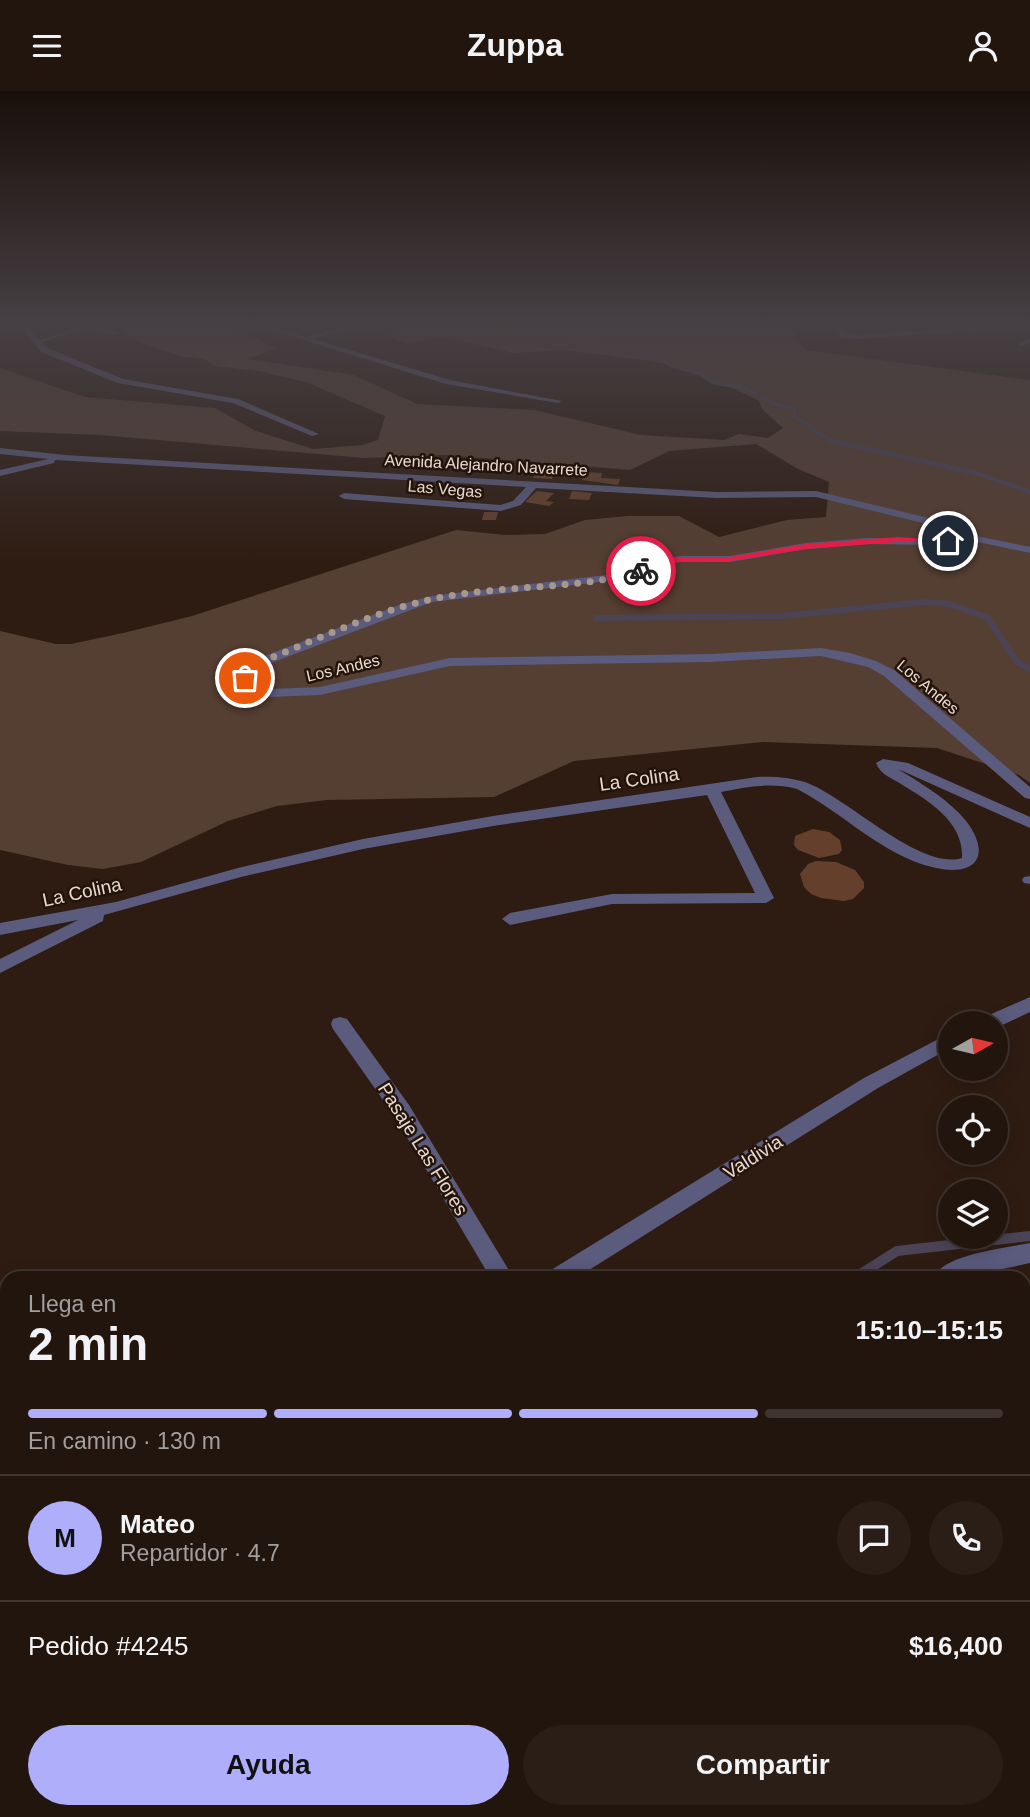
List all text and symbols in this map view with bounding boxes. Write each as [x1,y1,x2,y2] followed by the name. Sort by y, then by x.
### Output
[28,27,66,65] icon: menu
[467,27,563,63] text: Zuppa
[964,27,1002,65] icon: person
[384,451,588,479] street label: Avenida Alejandro Navarrete
[407,477,483,501] street label: Las Vegas
[918,511,978,571] pin
[929,522,967,560] icon: home
[606,536,676,606] courier
[622,552,660,590] icon: bike
[215,648,275,708] pin
[305,651,381,685] street label: Los Andes
[894,656,962,718] street label: Los Andes
[226,659,264,697] icon: bag
[598,763,681,795] street label: La Colina
[41,873,124,911] street label: La Colina
[938,1011,1008,1081] north arrow
[938,1011,1008,1249] map controls
[374,1079,472,1219] street label: Pasaje Las Flores
[938,1095,1008,1165] button: locate
[720,1131,787,1183] street label: Valdivia
[938,1179,1008,1249] button: layers
[28,1291,116,1317] text: Llega en
[856,1315,1003,1345] text: 15:10–15:15
[28,1318,148,1370] text: 2 min
[28,1428,221,1454] text: En camino · 130 m
[837,1501,911,1575] button: chat
[929,1501,1003,1575] button: phone
[120,1509,195,1539] text: Mateo
[54,1523,76,1553] text: M
[120,1540,280,1566] text: Repartidor · 4.7
[28,1631,188,1661] text: Pedido #4245
[909,1631,1003,1661] text: $16,400
[28,1725,509,1805] button: Ayuda
[523,1725,1003,1805] button: Compartir

